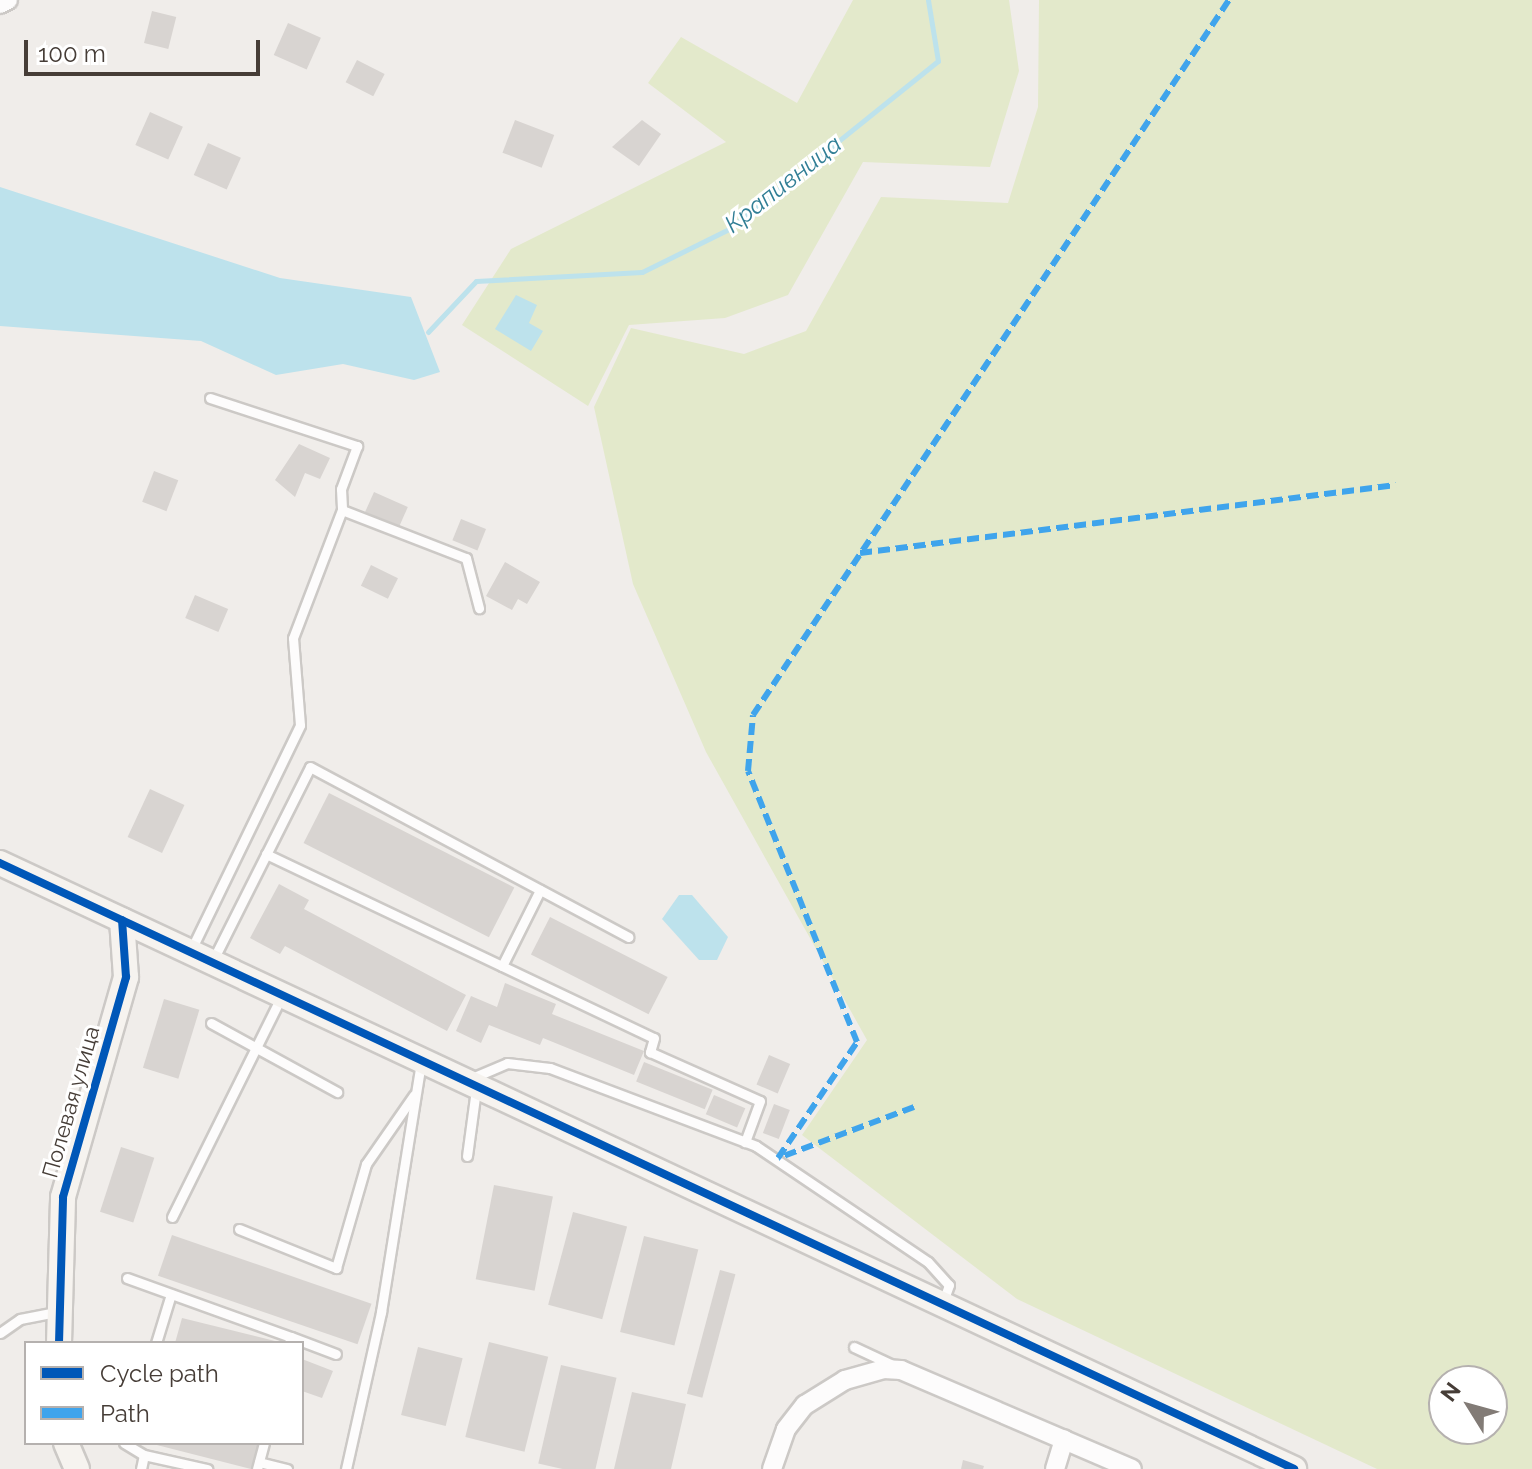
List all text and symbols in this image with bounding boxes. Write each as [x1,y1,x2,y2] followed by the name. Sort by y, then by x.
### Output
[28,24,264,74] scale bar
[38,39,106,68] text: 100 m
[719,129,847,239] water label: Крапивница
[37,1023,105,1181] street label: Полевая улица
[24,1341,304,1445] legend
[100,1359,219,1388] text: Cycle path
[1428,1365,1508,1445] north arrow
[1435,1377,1466,1406] text: N
[100,1399,150,1428] text: Path

